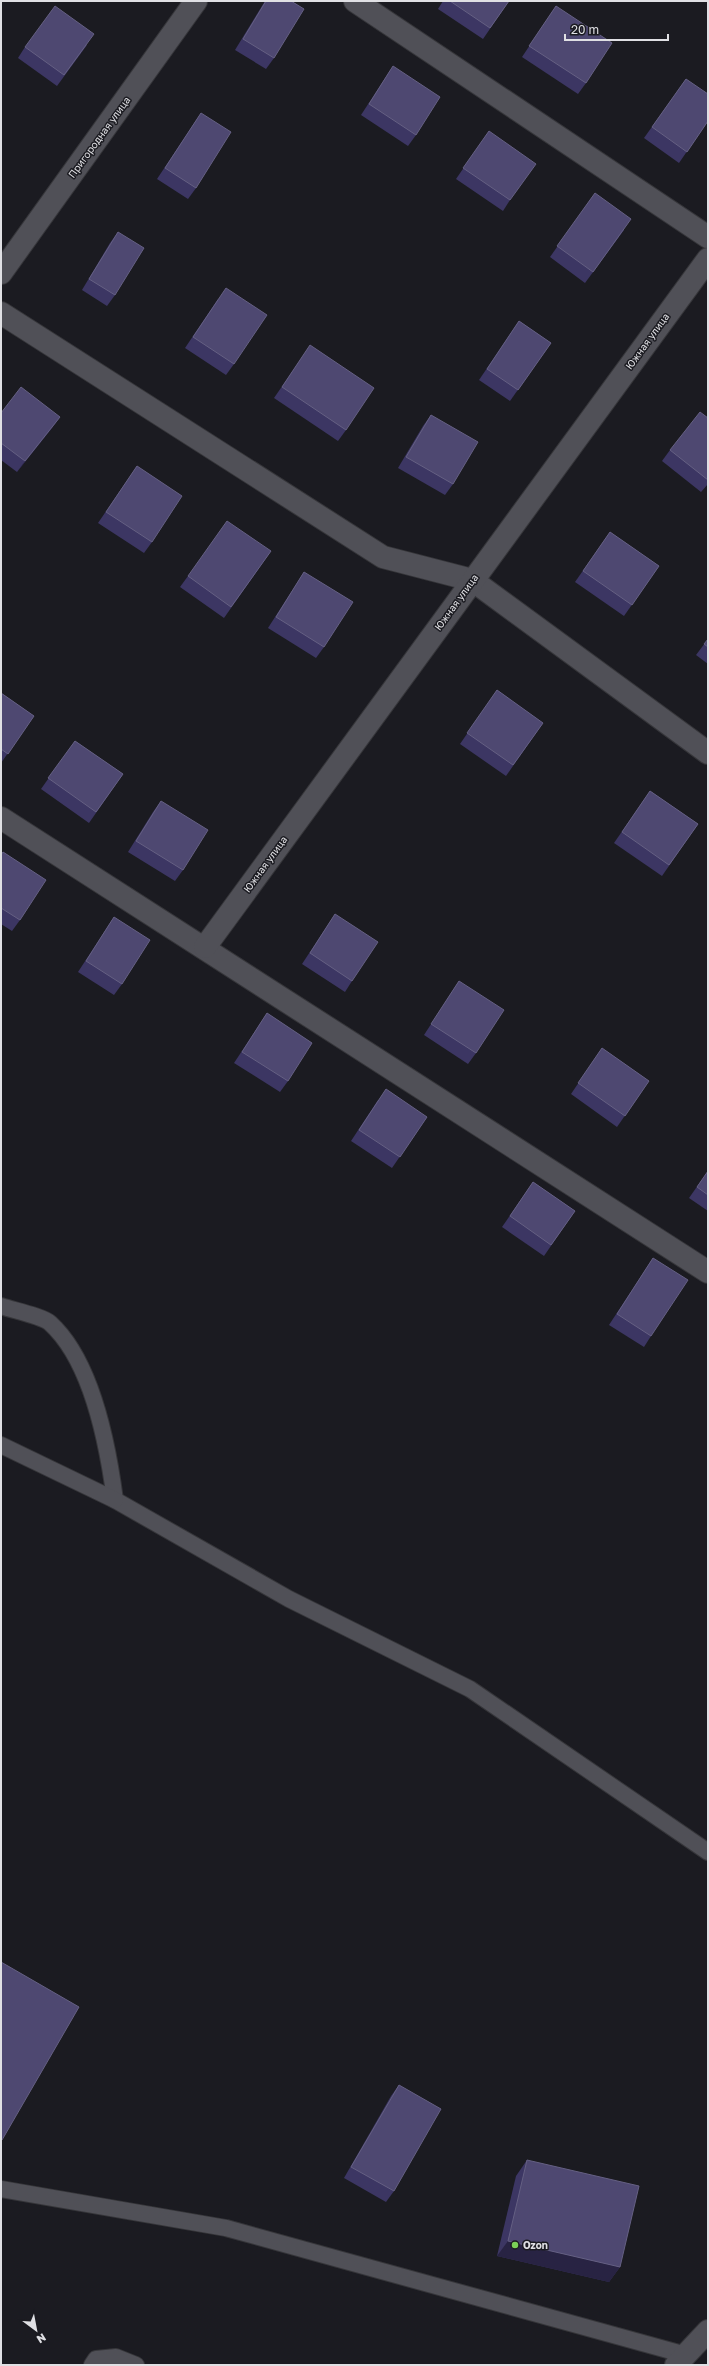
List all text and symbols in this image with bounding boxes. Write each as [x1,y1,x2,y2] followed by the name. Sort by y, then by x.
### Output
[565,16,668,42] scale bar
[571,22,599,37] text: 20 m
[65,94,133,180] street label: Пригородная улица
[623,311,671,371] street label: Южная улица
[432,572,480,632] street label: Южная улица
[241,834,289,894] street label: Южная улица
[523,2239,548,2251] place label: Ozon
[510,2240,520,2250] marker: Ozon
[16,2310,56,2350] north arrow
[35,2331,49,2347] text: N

